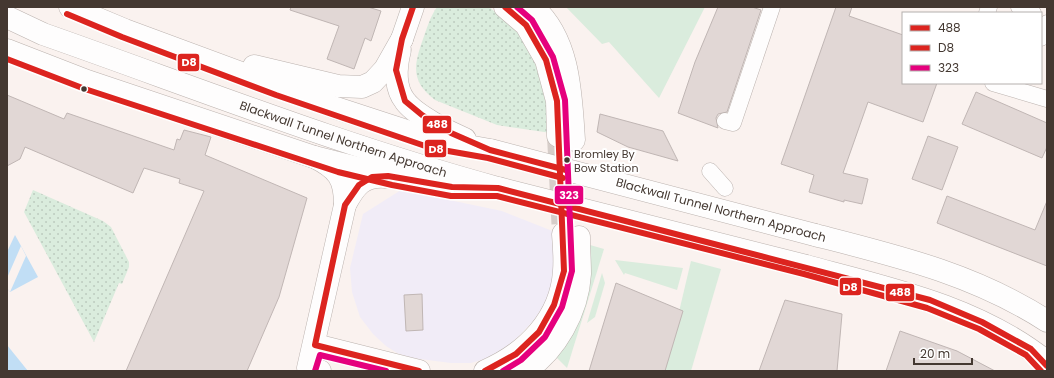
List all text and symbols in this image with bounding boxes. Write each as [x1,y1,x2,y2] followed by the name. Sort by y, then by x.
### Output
[902,12,1042,84] legend
[938,19,961,36] text: 488
[938,39,954,56] text: D8
[177,53,200,72] line badge: D8
[181,54,197,70] text: D8
[938,59,959,76] text: 323
[79,84,89,94] unlabelled marker
[237,96,449,181] street label: Blackwall Tunnel Northern Approach
[422,115,452,134] line badge: 488
[426,116,448,132] text: 488
[424,139,447,158] line badge: D8
[428,141,444,157] text: D8
[574,146,638,176] place label: Bromley By Bow Station
[562,155,572,165] marker: Bromley By Bow Station
[614,173,828,246] street label: Blackwall Tunnel Northern Approach
[554,185,584,205] line badge: 323
[559,187,579,203] text: 323
[839,277,862,296] line badge: D8
[842,279,858,295] text: D8
[885,283,915,302] line badge: 488
[889,284,911,300] text: 488
[914,340,972,366] scale bar
[920,345,950,362] text: 20 m

